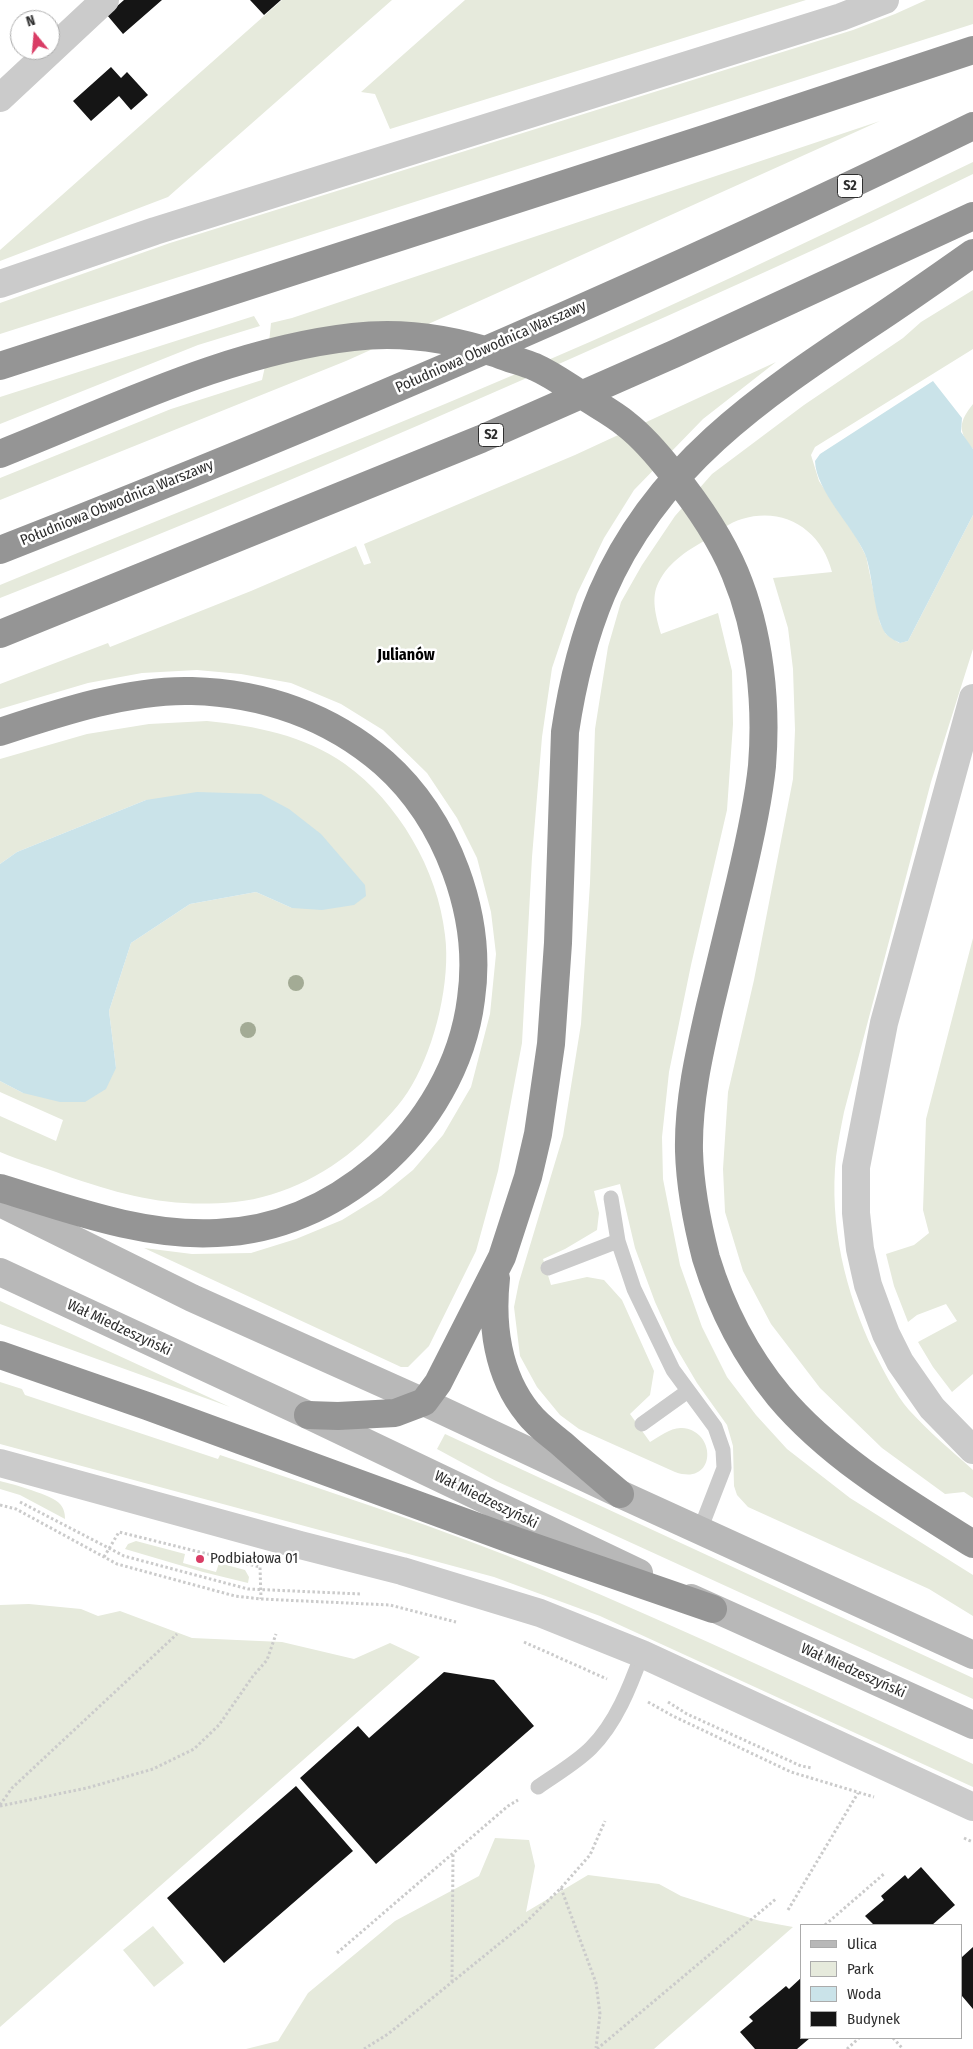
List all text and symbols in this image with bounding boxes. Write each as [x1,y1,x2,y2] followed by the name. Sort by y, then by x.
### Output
[10,10,60,60] north arrow
[24,12,37,30] text: N
[838,175,862,198] road number: S2
[393,297,589,397] street label: Południowa Obwodnica Warszawy
[478,424,504,446] road number: S2
[18,456,216,550] street label: Południowa Obwodnica Warszawy
[377,646,435,666] district label: Julianów
[64,1296,174,1360] street label: Wał Miedzeszyński
[431,1467,541,1533] street label: Wał Miedzeszyński
[210,1550,298,1568] place label: Podbiałowa 01
[194,1553,206,1565] marker: Podbiałowa 01
[798,1640,908,1702] street label: Wał Miedzeszyński
[800,1924,963,2039] legend
[847,1935,877,1953] text: Ulica
[847,1960,874,1978] text: Park
[847,1985,881,2003] text: Woda
[847,2010,900,2028] text: Budynek

